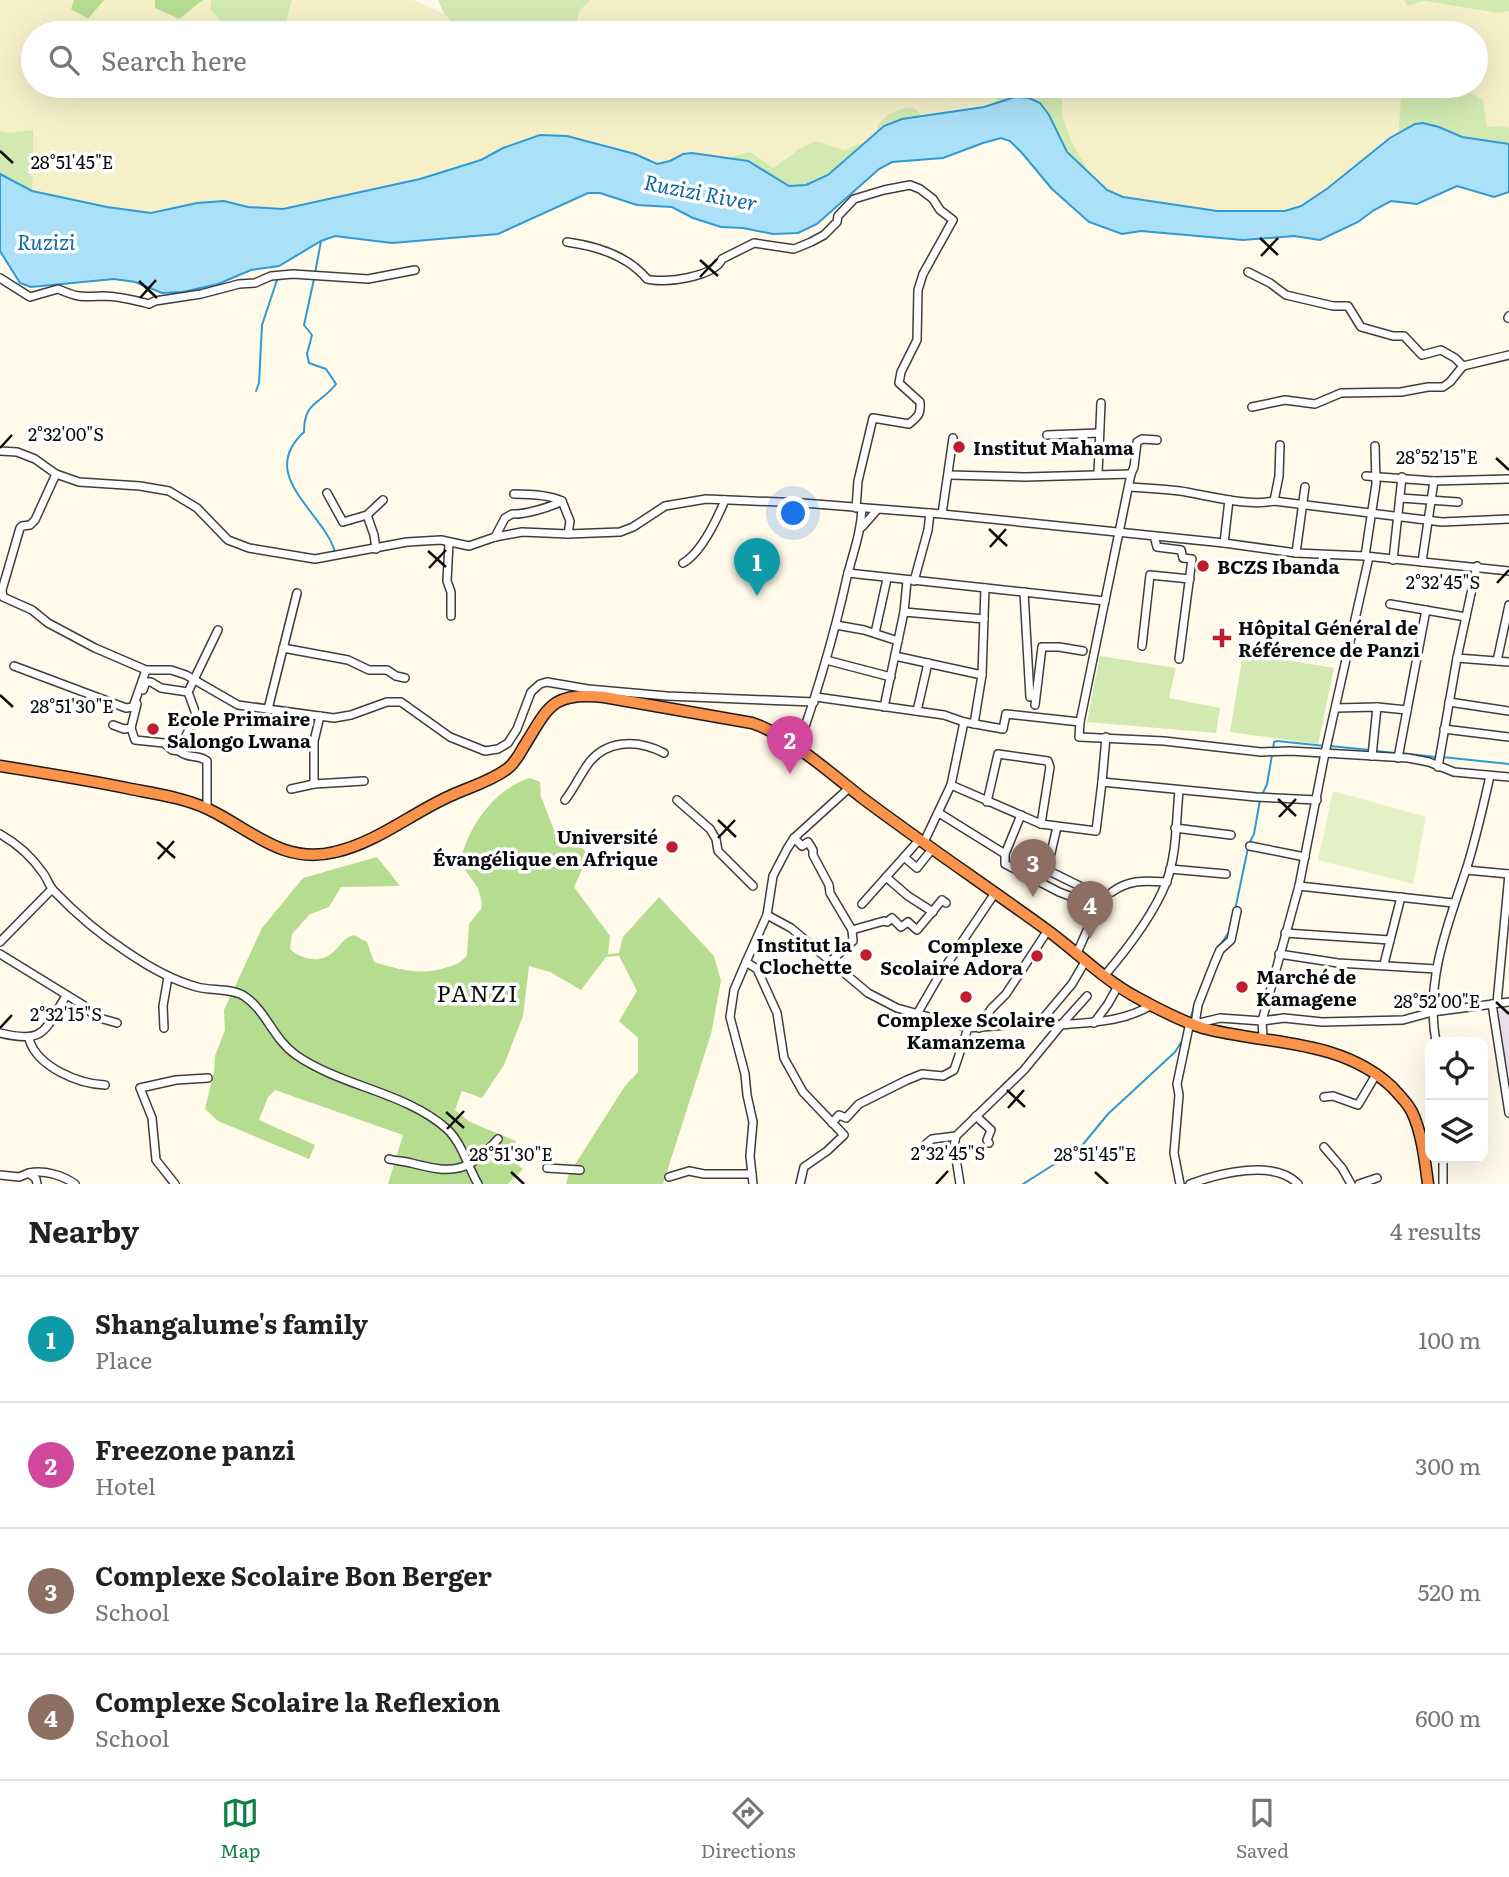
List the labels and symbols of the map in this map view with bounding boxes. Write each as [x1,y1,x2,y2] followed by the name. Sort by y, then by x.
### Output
[31,148,113,175] text: 28°51'45"E
[642,165,761,217] water label: Ruzizi River
[17,225,76,256] water label: Ruzizi
[28,420,104,447] text: 2°32'00"S
[973,433,1134,461] place label: Institut Mahama
[951,439,967,455] marker: Institut Mahama
[1396,443,1478,470] text: 28°52'15"E
[776,496,810,530] your location
[734,538,780,596] pin: 1
[1217,552,1339,580] place label: BCZS Ibanda
[1195,558,1211,574] marker: BCZS Ibanda
[1406,568,1480,595] text: 2°32'45"S
[1238,613,1420,663] place label: Hôpital Général de Référence de Panzi
[1212,628,1232,648] marker: Hôpital Général de Référence de Panzi
[30,692,114,719] text: 28°51'30"E
[167,704,311,754] place label: Ecole Primaire Salongo Lwana
[767,716,813,774] pin: 2
[145,721,161,737] marker: Ecole Primaire Salongo Lwana
[433,822,658,872] place label: Université Évangélique en Afrique
[664,839,680,855] marker: Université Évangélique en Afrique
[1010,839,1056,897] pin: 3
[1067,881,1113,939] pin: 4
[756,930,852,980] place label: Institut la Clochette
[880,931,1023,981] place label: Complexe Scolaire Adora
[858,947,874,963] marker: Institut la Clochette
[1029,948,1045,964] marker: Complexe Scolaire Adora
[1256,962,1357,1012] place label: Marché de Kamagene
[437,975,519,1009] district label: PANZI
[1234,979,1250,995] marker: Marché de Kamagene
[1394,987,1480,1014] text: 28°52'00"E
[958,989,974,1005] marker: Complexe Scolaire Kamanzema
[30,1000,102,1027] text: 2°32'15"S
[877,1005,1056,1055] place label: Complexe Scolaire Kamanzema
[911,1139,985,1166] text: 2°32'45"S
[469,1140,553,1167] text: 28°51'30"E
[1054,1140,1136,1167] text: 28°51'45"E

